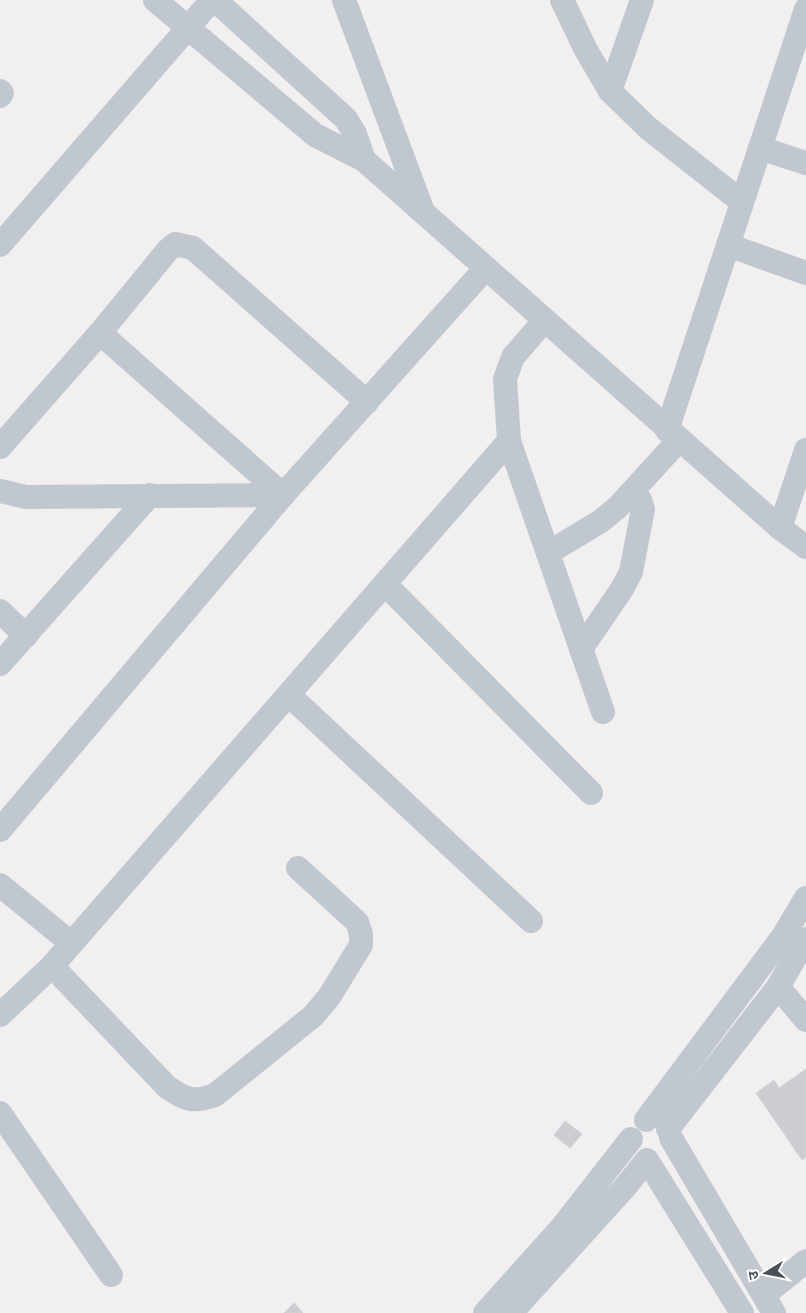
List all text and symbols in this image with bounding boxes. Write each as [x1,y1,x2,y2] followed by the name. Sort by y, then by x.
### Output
[741,1248,791,1298] north arrow
[743,1269,763,1281] text: उ

